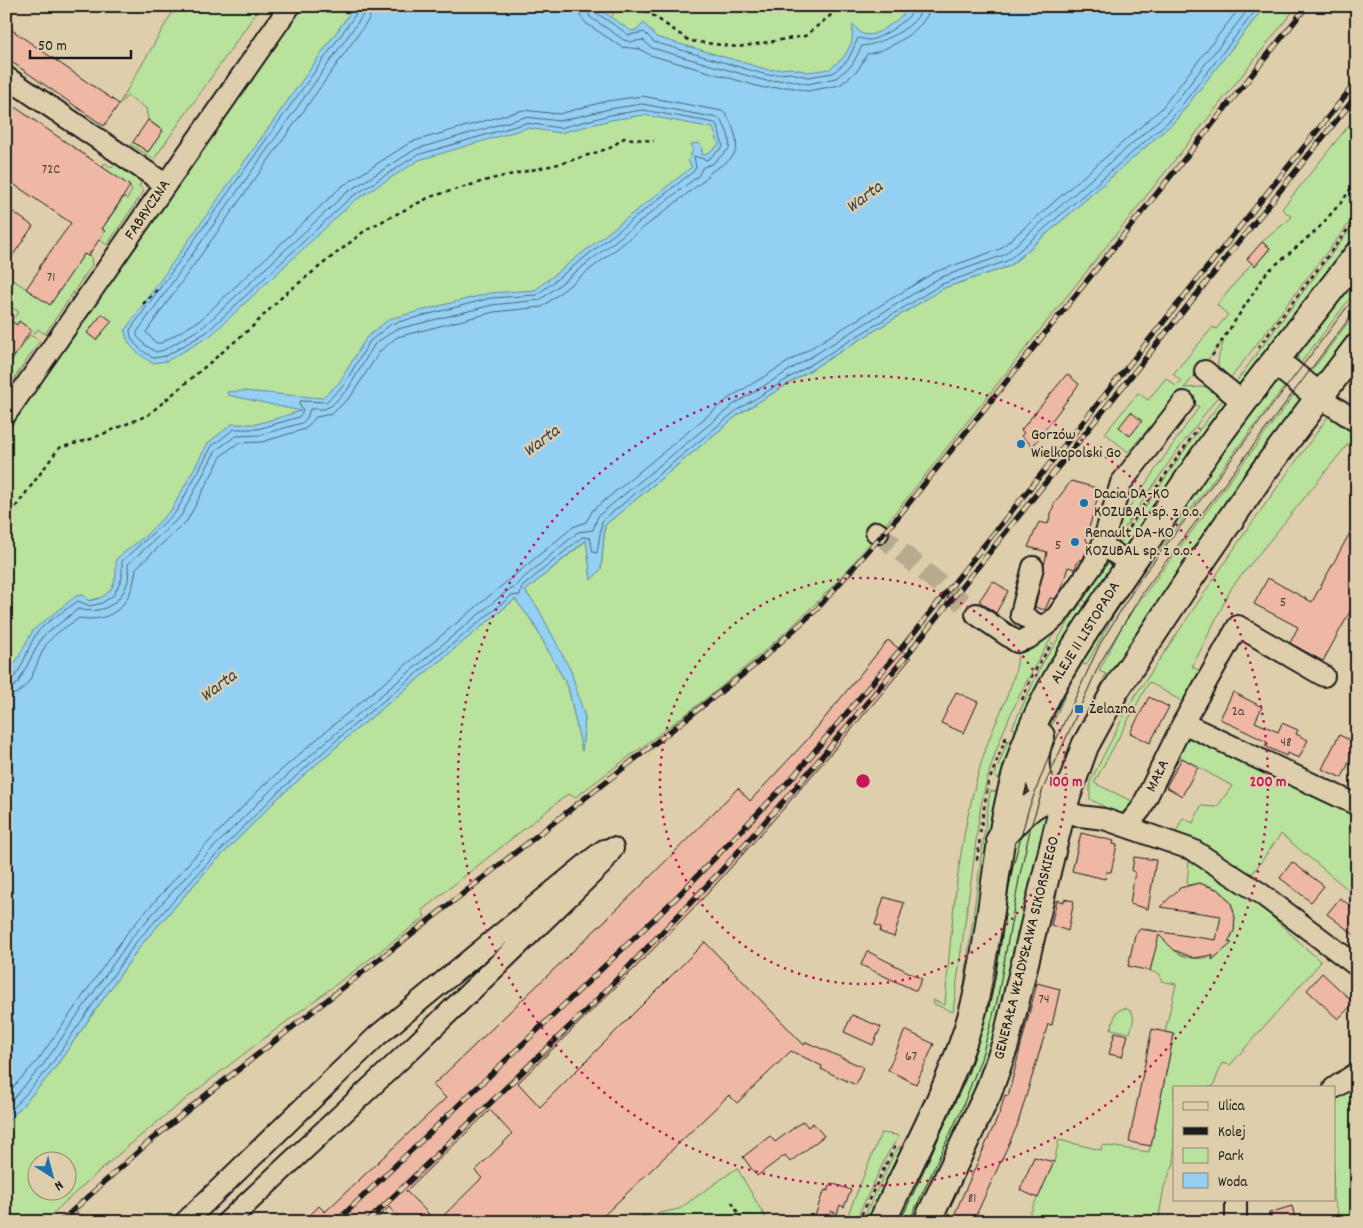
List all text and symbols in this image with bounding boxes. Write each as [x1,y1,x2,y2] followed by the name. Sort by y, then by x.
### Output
[30,28,131,60] scale bar
[38,36,67,58] text: 50 m
[42,160,60,180] house number: 72C
[119,175,177,245] street label: FABRYCZNA
[841,175,890,220] water label: Warta
[47,268,55,288] house number: 71
[518,419,567,464] water label: Warta
[1031,424,1121,465] place label: Gorzów Wielkopolski Go
[1015,438,1027,450] marker: Gorzów Wielkopolski Go
[1094,483,1202,524] place label: Dacia DA-KO KOZUBAL sp. z o.o.
[1078,497,1090,509] marker: Dacia DA-KO KOZUBAL sp. z o.o.
[1085,522,1193,563] place label: Renault DA-KO KOZUBAL sp. z o.o.
[1055,536,1061,556] house number: 5
[1069,536,1081,548] marker: Renault DA-KO KOZUBAL sp. z o.o.
[1045,577,1127,689] street label: ALEJE 11 LISTOPADA
[1280,593,1286,613] house number: 5
[195,664,244,709] water label: Warta
[1089,698,1136,721] place label: Żelazna
[1232,702,1245,722] house number: 2a
[1073,703,1085,715] marker: Żelazna
[1280,733,1292,753] house number: 48
[1140,756,1176,796] street label: MAŁA
[854,772,872,790] centre of rings
[1049,772,1083,794] text: 100 m
[1250,772,1286,794] text: 200 m
[988,834,1066,1062] street label: GENERAŁA WŁADYSŁAWA SIKORSKIEGO
[1038,990,1050,1010] house number: 74
[905,1047,917,1067] house number: 67
[1173,1086,1336,1200] legend
[1218,1096,1246,1118] text: Ulica
[1218,1122,1246,1144] text: Kolej
[1218,1146,1244,1168] text: Park
[28,1150,78,1200] north arrow
[1218,1172,1248,1194] text: Woda
[50,1175,67,1195] text: N
[968,1189,976,1209] house number: 81

